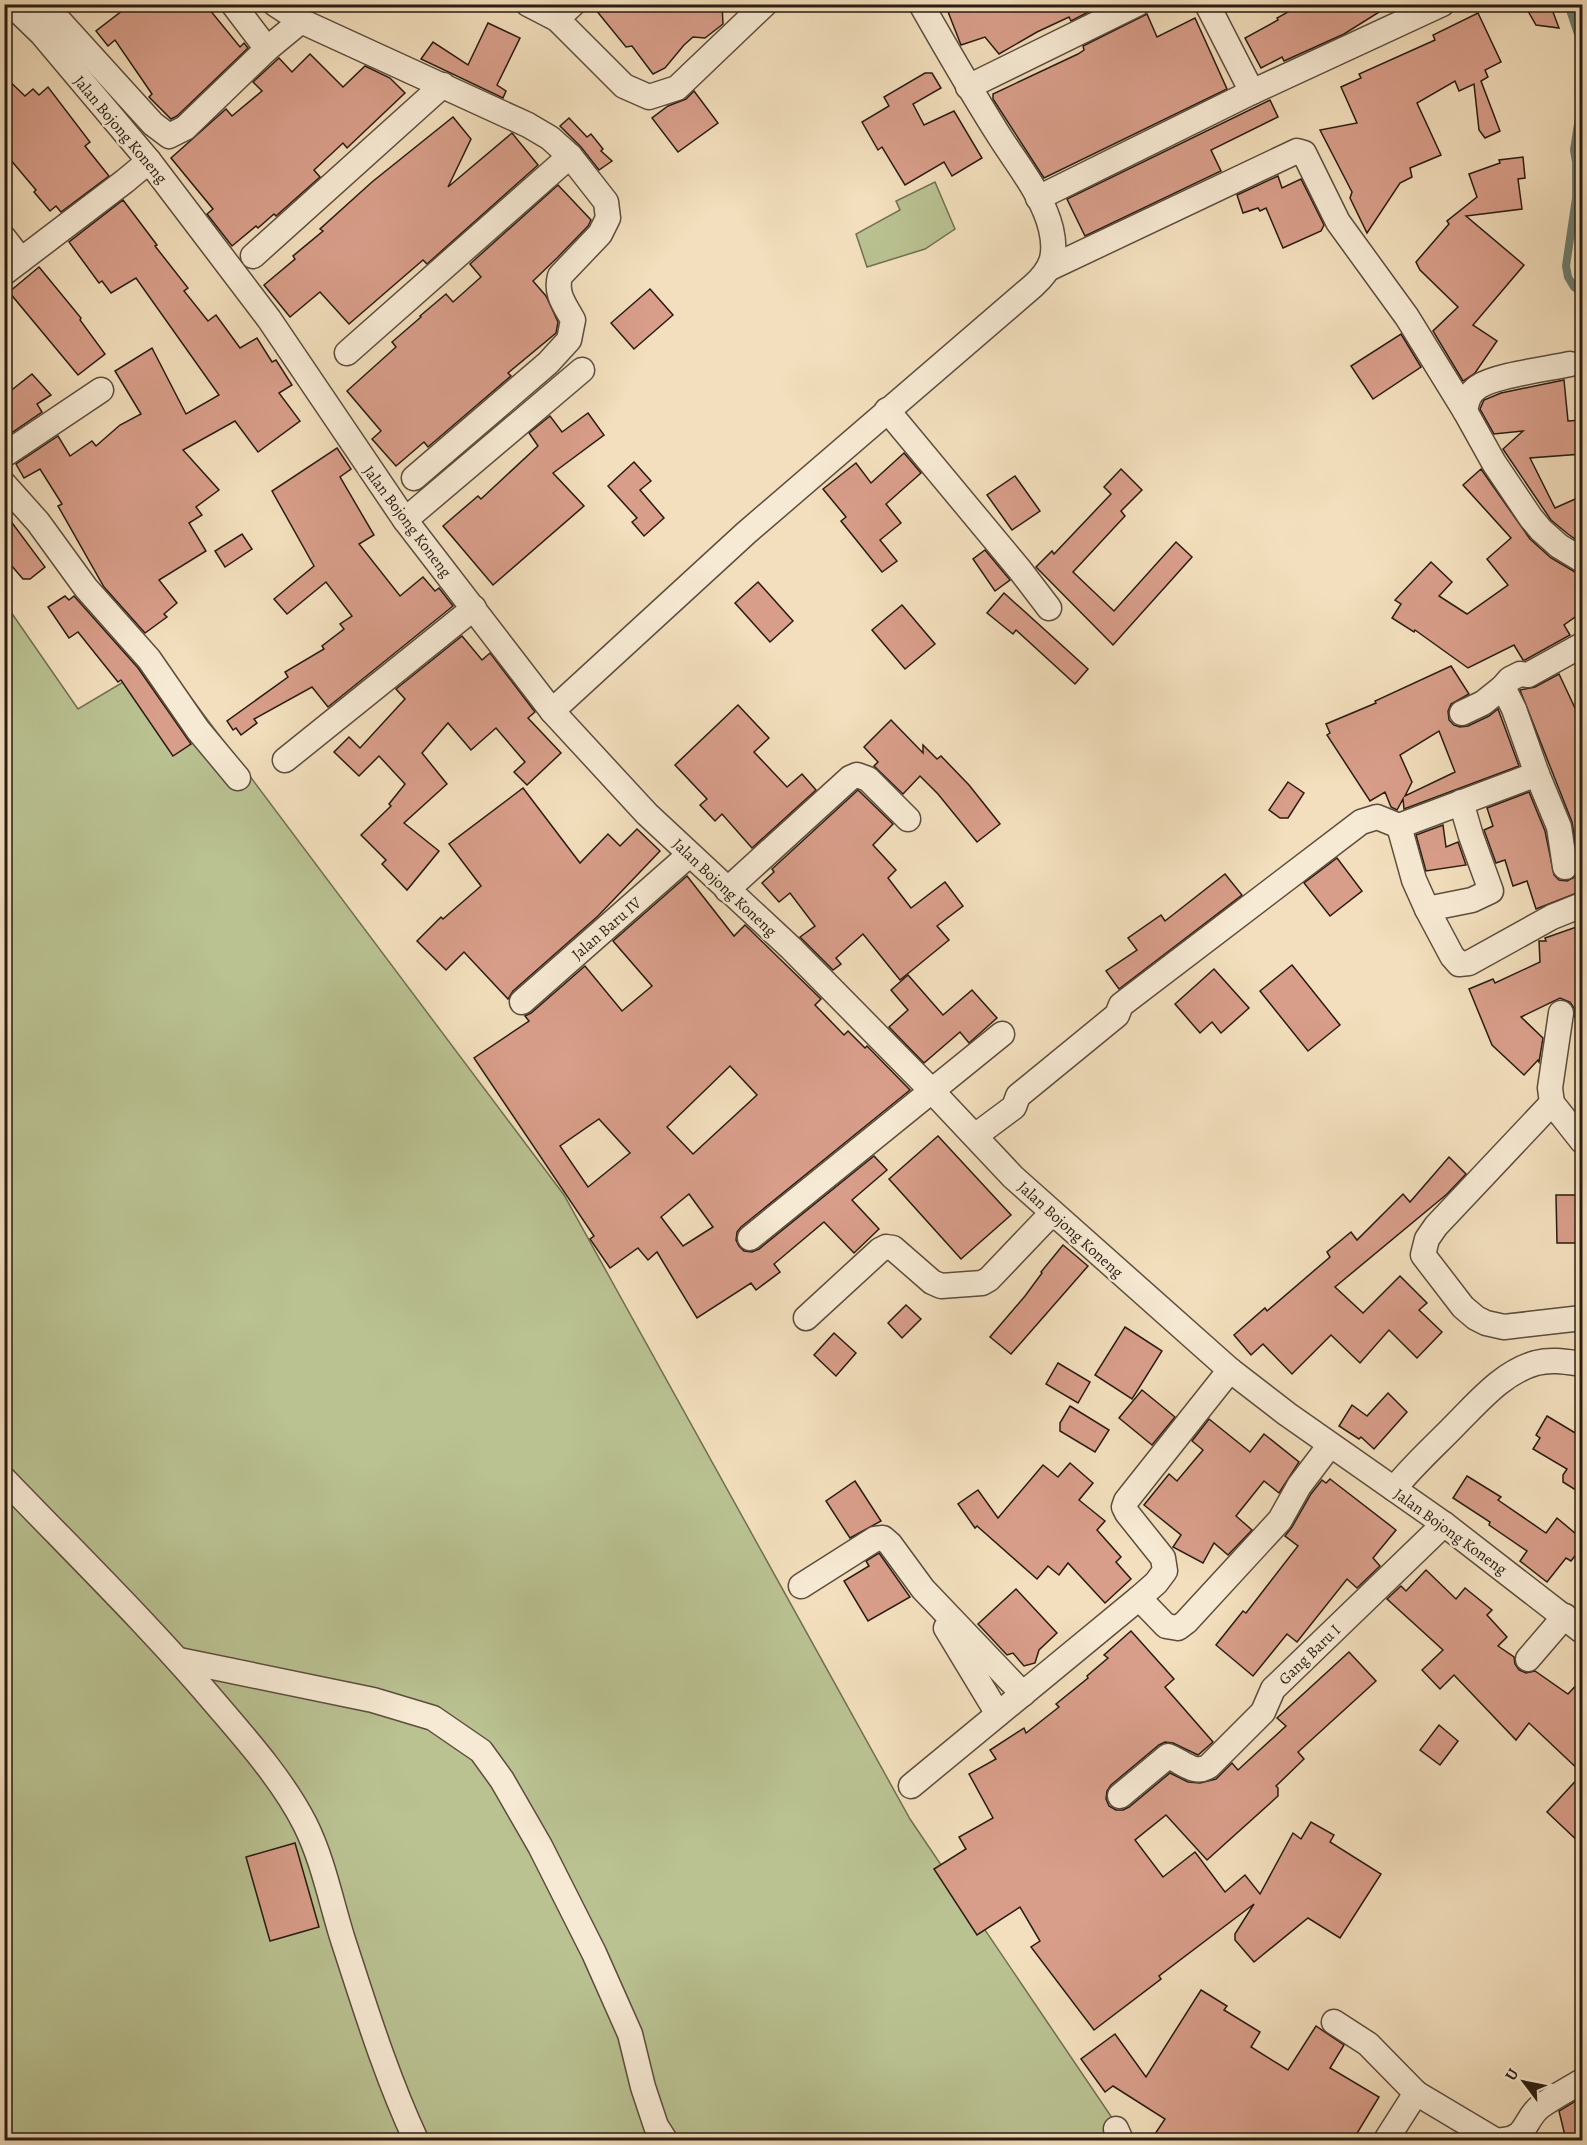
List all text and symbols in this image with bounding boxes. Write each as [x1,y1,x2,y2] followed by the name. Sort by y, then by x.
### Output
[68,71,172,188] street label: Jalan Bojong Koneng
[358,461,457,582] street label: Jalan Bojong Koneng
[667,834,781,942] street label: Jalan Bojong Koneng
[567,892,647,965] street label: Jalan Baru IV
[1013,1176,1128,1283] street label: Jalan Bojong Koneng
[1389,1483,1512,1580] street label: Jalan Bojong Koneng
[1274,1619,1346,1690] street label: Gang Baru I
[1494,2052,1554,2112] north arrow
[1500,2064,1524,2085] text: U

